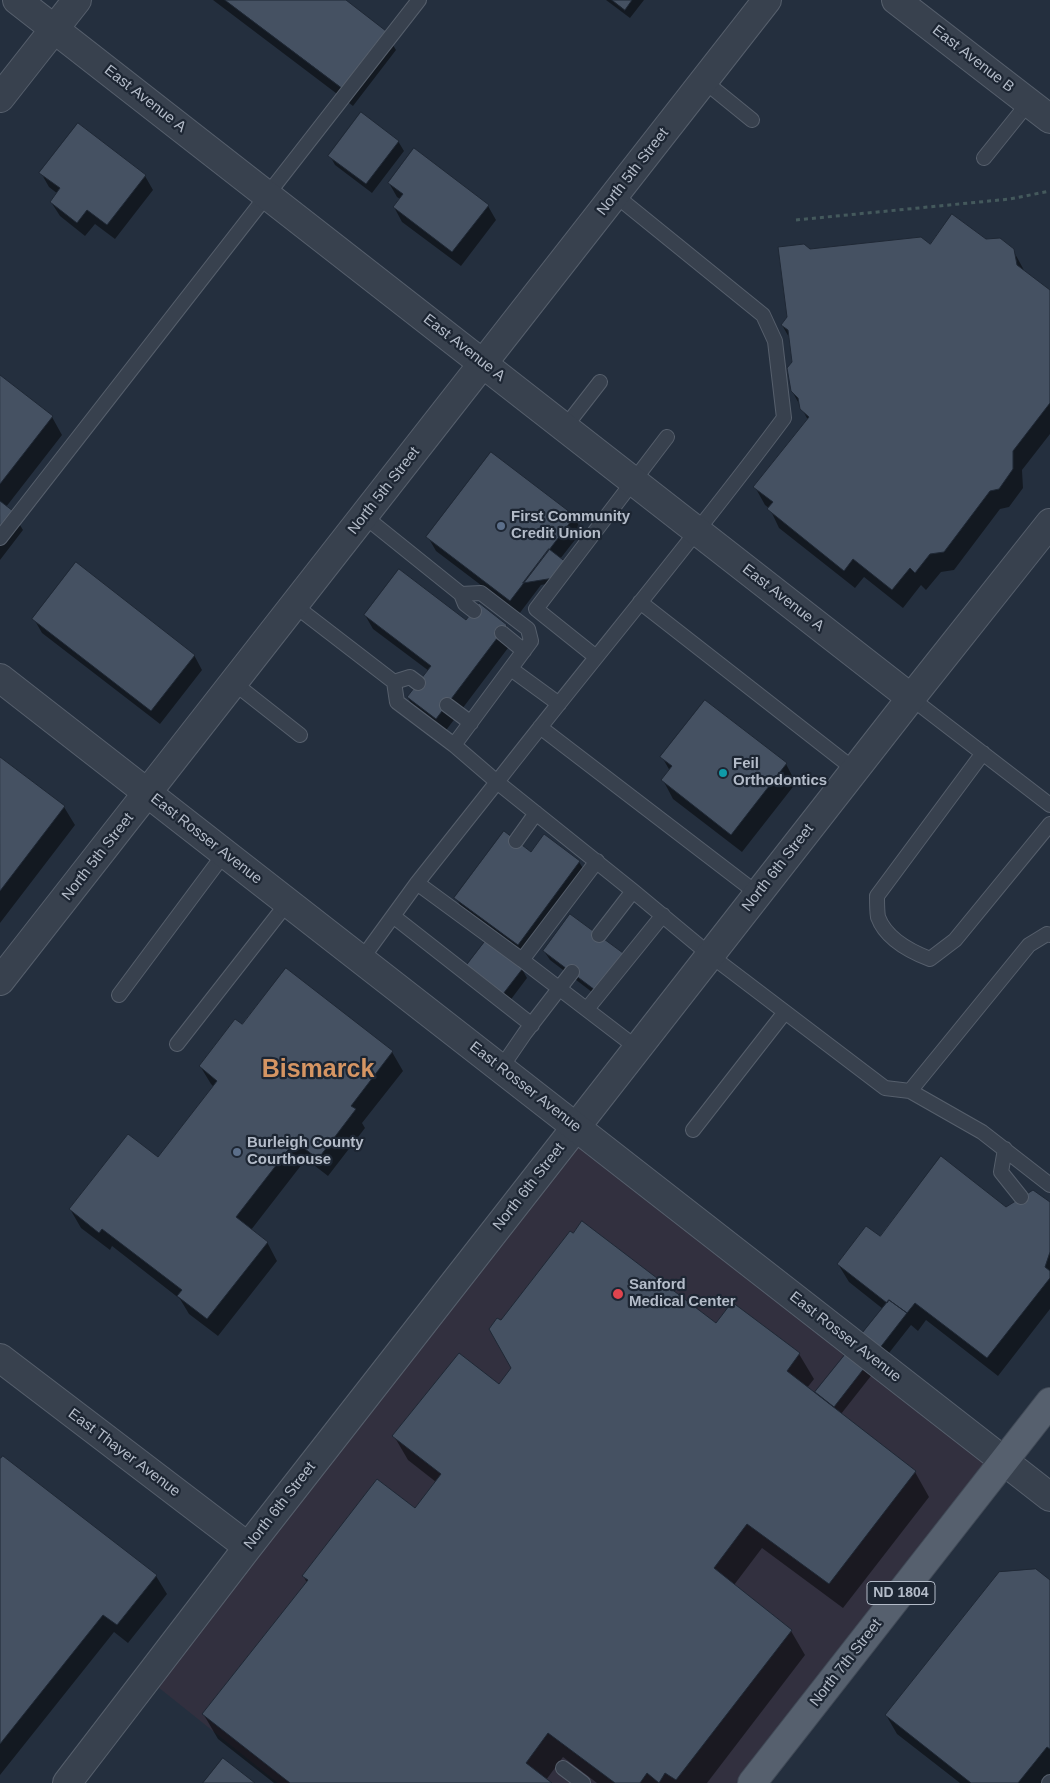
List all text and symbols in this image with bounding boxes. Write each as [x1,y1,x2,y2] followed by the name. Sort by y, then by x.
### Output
[928,21,1018,97] street label: East Avenue B
[100,61,190,137] street label: East Avenue A
[593,125,673,219] street label: North 5th Street
[419,310,509,386] street label: East Avenue A
[344,444,424,538] street label: North 5th Street
[511,508,630,543] place label: First Community Credit Union
[495,520,507,532] marker: First Community Credit Union
[738,560,828,636] street label: East Avenue A
[733,755,827,790] place label: Feil Orthodontics
[717,767,729,779] marker: Feil Orthodontics
[147,790,265,888] street label: East Rosser Avenue
[58,810,138,904] street label: North 5th Street
[738,821,818,915] street label: North 6th Street
[466,1038,584,1136] street label: East Rosser Avenue
[262,1055,374,1085] district label: Bismarck
[247,1134,364,1169] place label: Burleigh County Courthouse
[489,1140,569,1234] street label: North 6th Street
[231,1146,243,1158] marker: Burleigh County Courthouse
[629,1276,736,1311] place label: Sanford Medical Center
[611,1287,625,1301] marker: Sanford Medical Center
[786,1288,904,1386] street label: East Rosser Avenue
[64,1405,184,1501] street label: East Thayer Avenue
[240,1459,320,1553] street label: North 6th Street
[867,1582,935,1605] road number: ND 1804
[806,1616,886,1710] street label: North 7th Street

